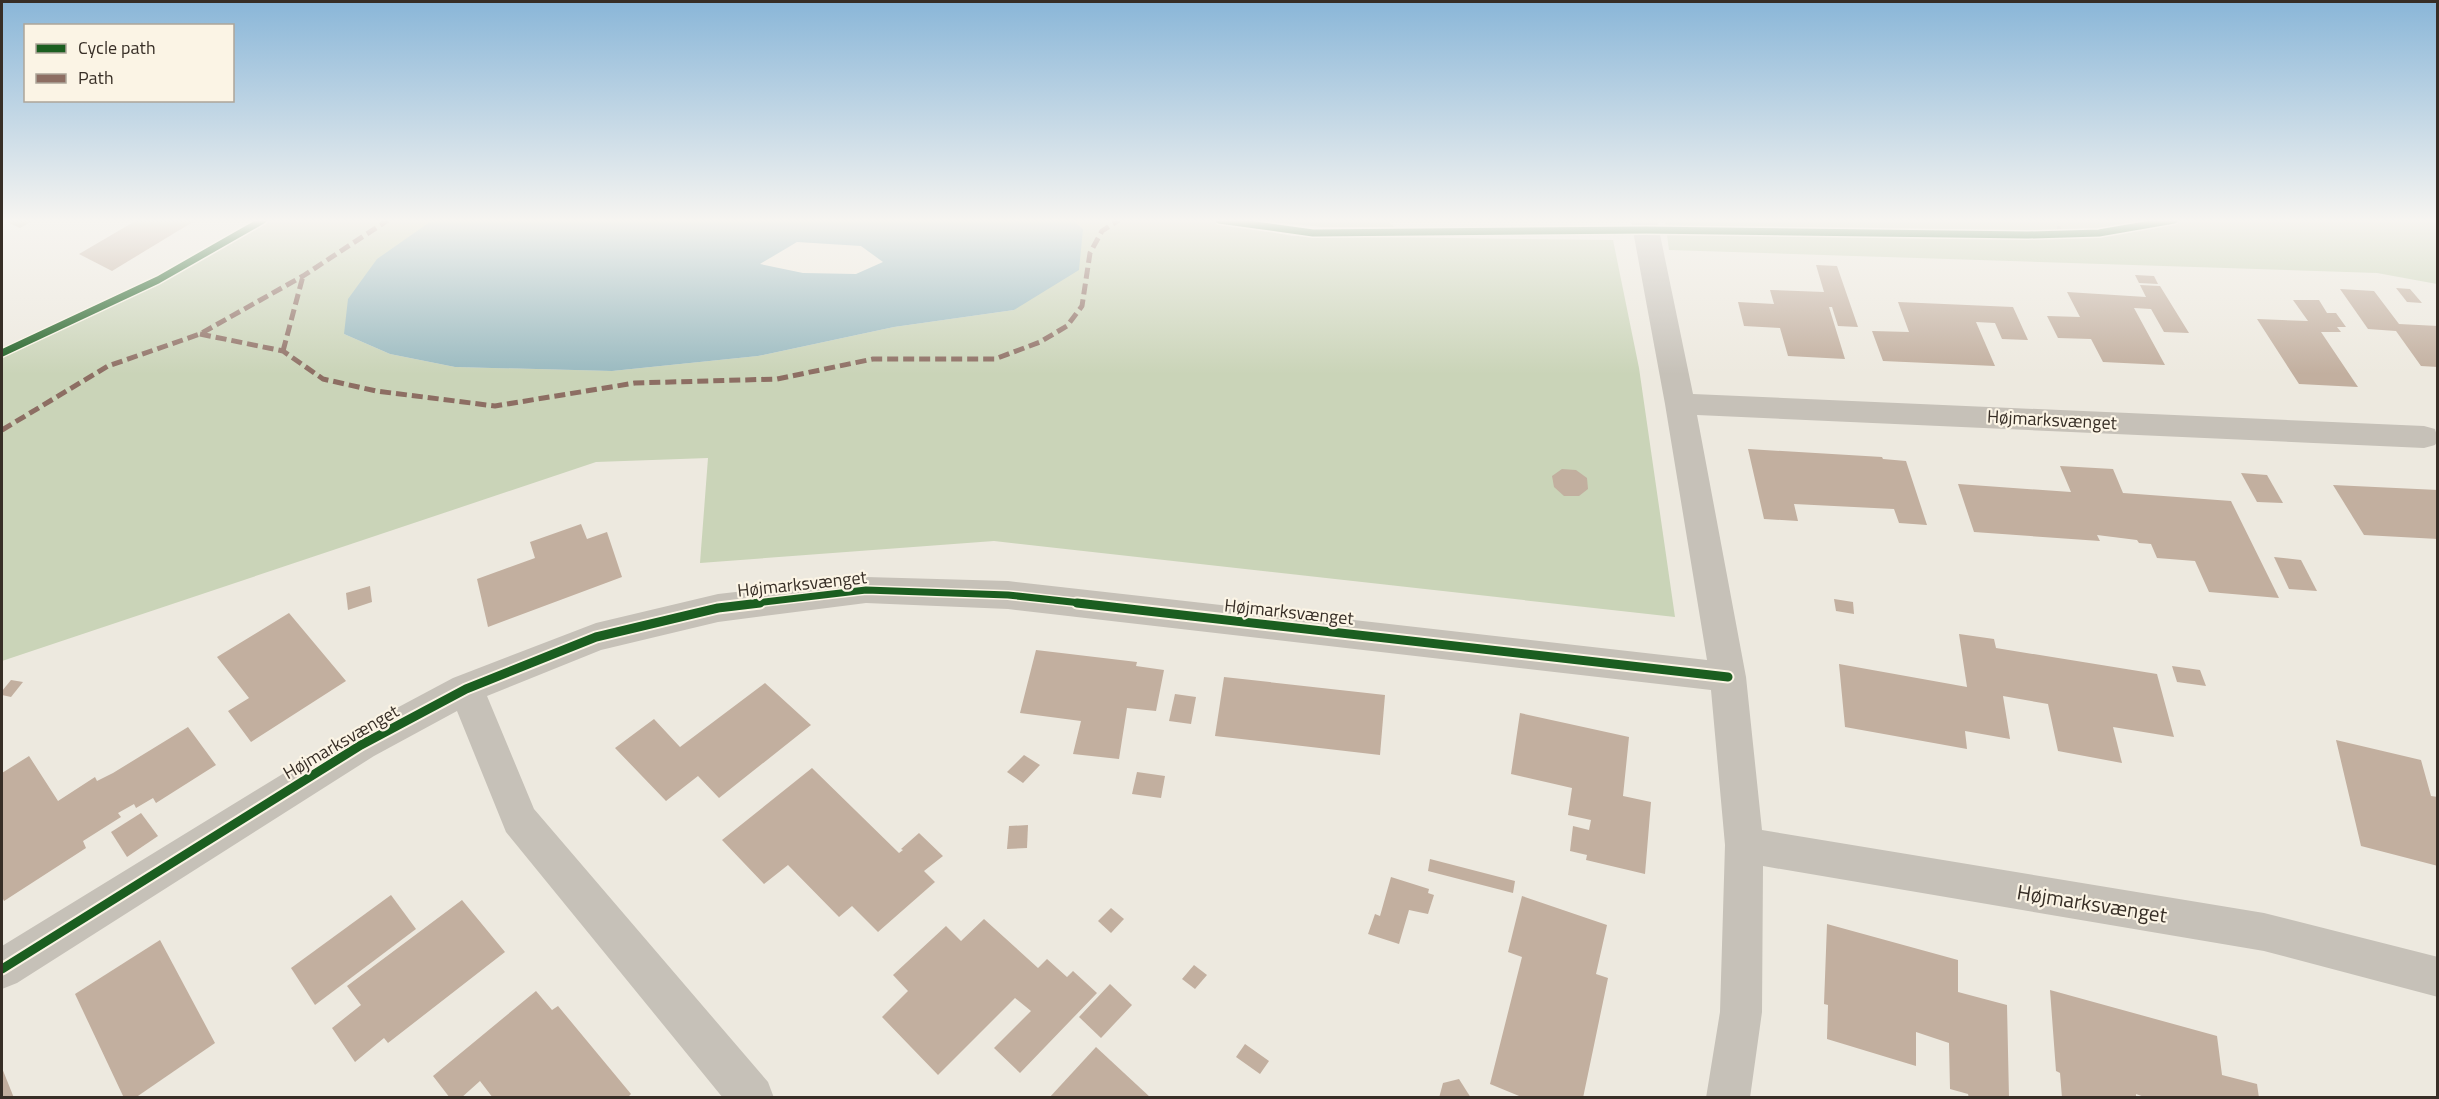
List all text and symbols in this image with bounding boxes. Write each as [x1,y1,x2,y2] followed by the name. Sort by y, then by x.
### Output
[24,24,234,102] legend
[78,34,156,61] text: Cycle path
[78,64,114,91] text: Path
[1986,403,2118,436] street label: Højmarksvænget
[736,563,869,604] street label: Højmarksvænget
[1223,591,1356,632] street label: Højmarksvænget
[278,697,404,786] street label: Højmarksvænget
[2015,875,2170,931] street label: Højmarksvænget

